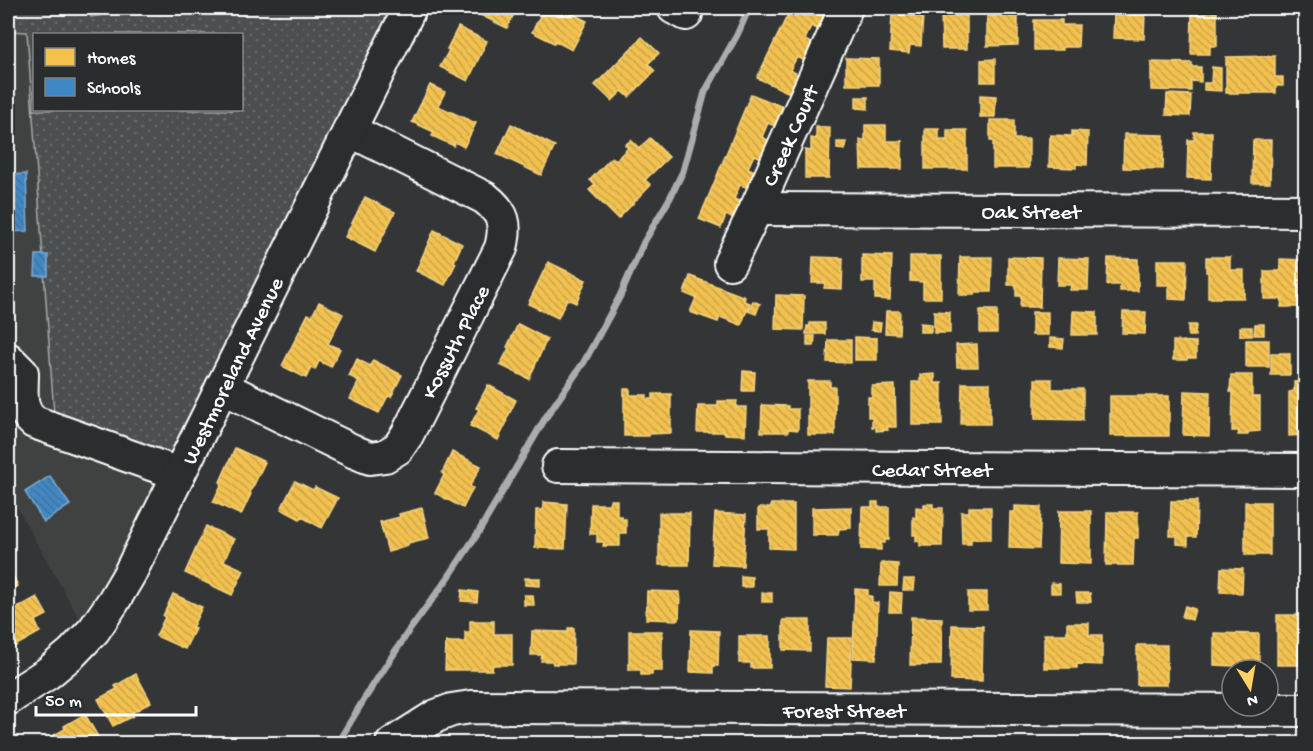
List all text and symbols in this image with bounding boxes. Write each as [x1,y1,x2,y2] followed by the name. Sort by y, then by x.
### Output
[33,33,243,111] legend
[87,49,137,70] text: Homes
[87,79,142,100] text: Schools
[759,80,827,191] street label: Creek Court
[981,201,1083,227] street label: Oak Street
[178,273,292,470] street label: Westmoreland Avenue
[418,281,498,404] street label: Kossuth Place
[872,459,994,485] street label: Cedar Street
[1220,658,1280,718] north arrow
[36,679,196,717] scale bar
[1245,689,1259,710] text: N
[45,692,82,713] text: 50 m
[782,700,907,726] street label: Forest Street

